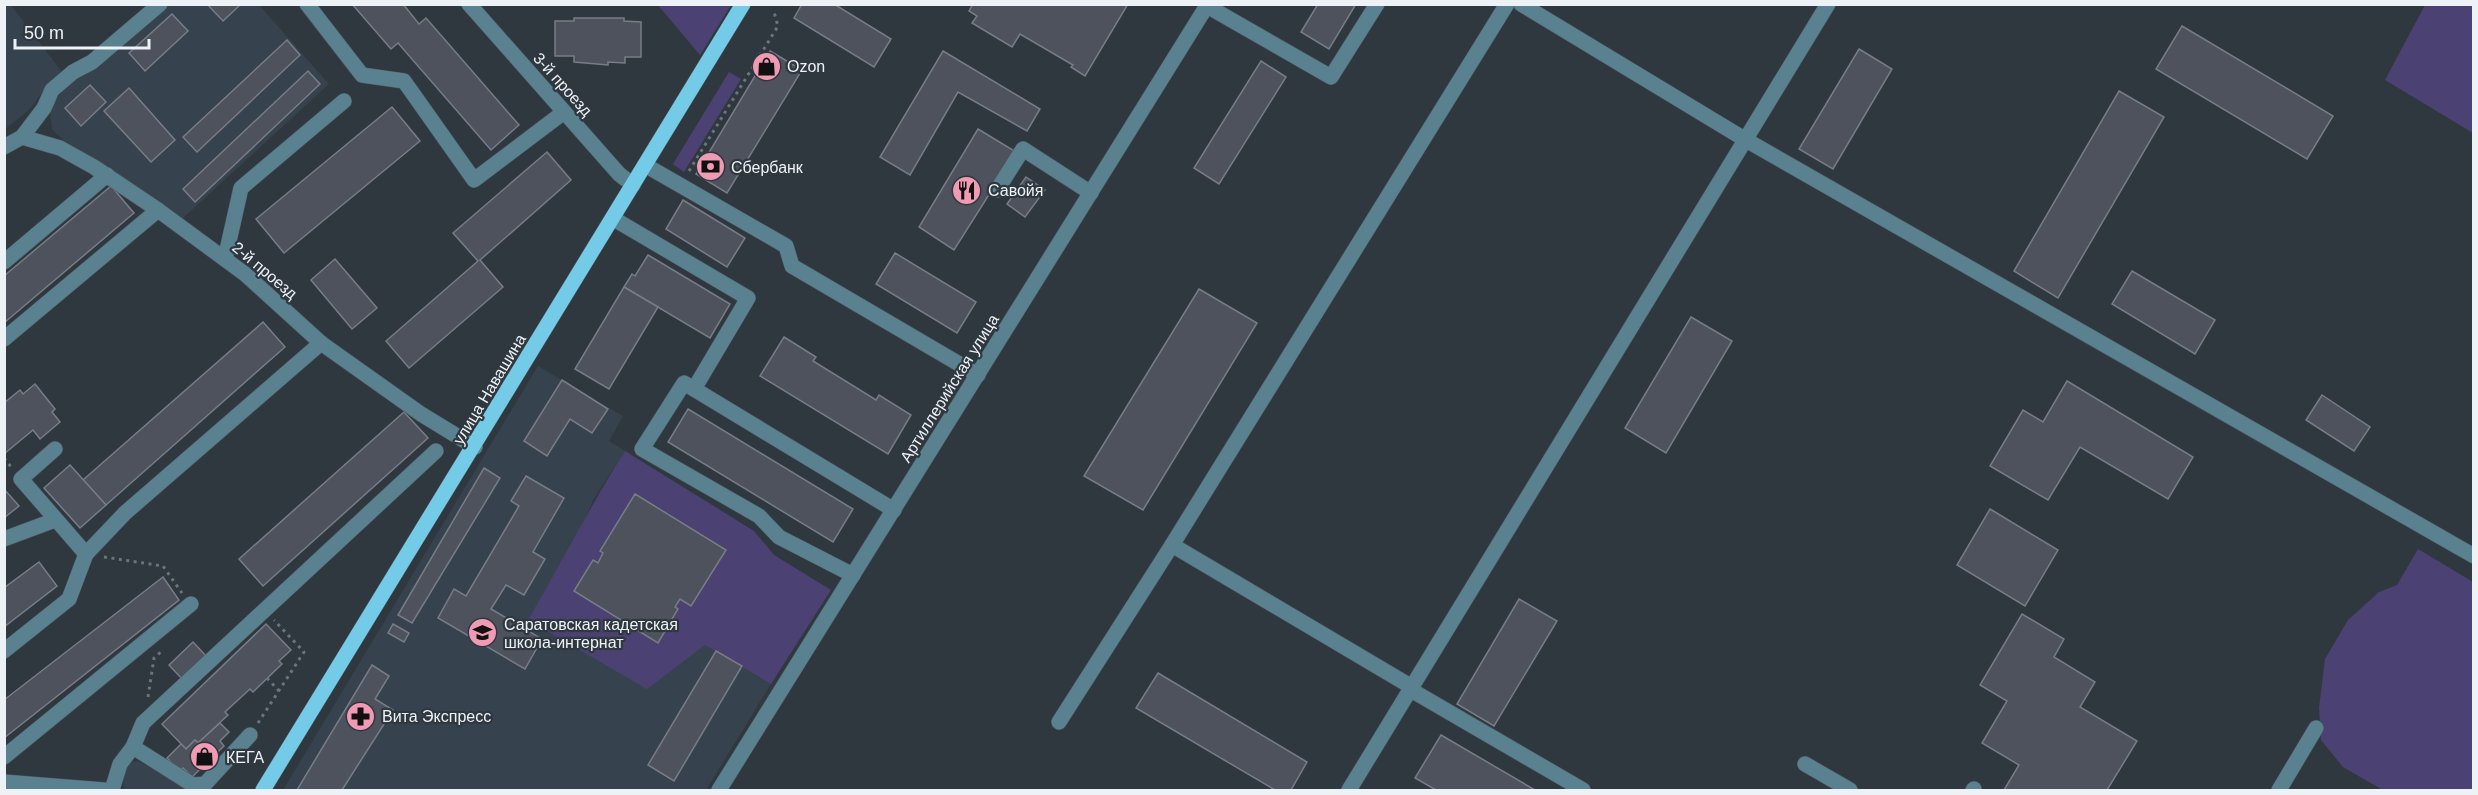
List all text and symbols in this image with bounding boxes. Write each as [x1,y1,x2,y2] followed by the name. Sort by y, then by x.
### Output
[15,12,148,50] scale bar
[24,23,64,43] text: 50 m
[530,49,596,120] street label: 3-й проезд
[750,50,782,82] shop icon: Ozon
[787,58,825,75] place label: Ozon
[694,151,726,183] bank icon: Сбербанк
[731,159,804,176] place label: Сбербанк
[951,174,983,206] restaurant icon: Савойя
[988,182,1043,199] place label: Савойя
[229,239,301,303] street label: 2-й проезд
[897,311,1002,465] street label: Артиллерийская улица
[450,331,529,447] street label: улица Навашина
[504,616,678,651] place label: Саратовская кадетская школа-интернат
[467,617,499,649] school or university icon: Саратовская кадетская школа-интернат
[345,700,377,732] pharmacy icon: Вита Экспресс
[382,708,491,725] place label: Вита Экспресс
[189,741,221,773] shop icon: КЕГА
[226,749,265,766] place label: КЕГА

